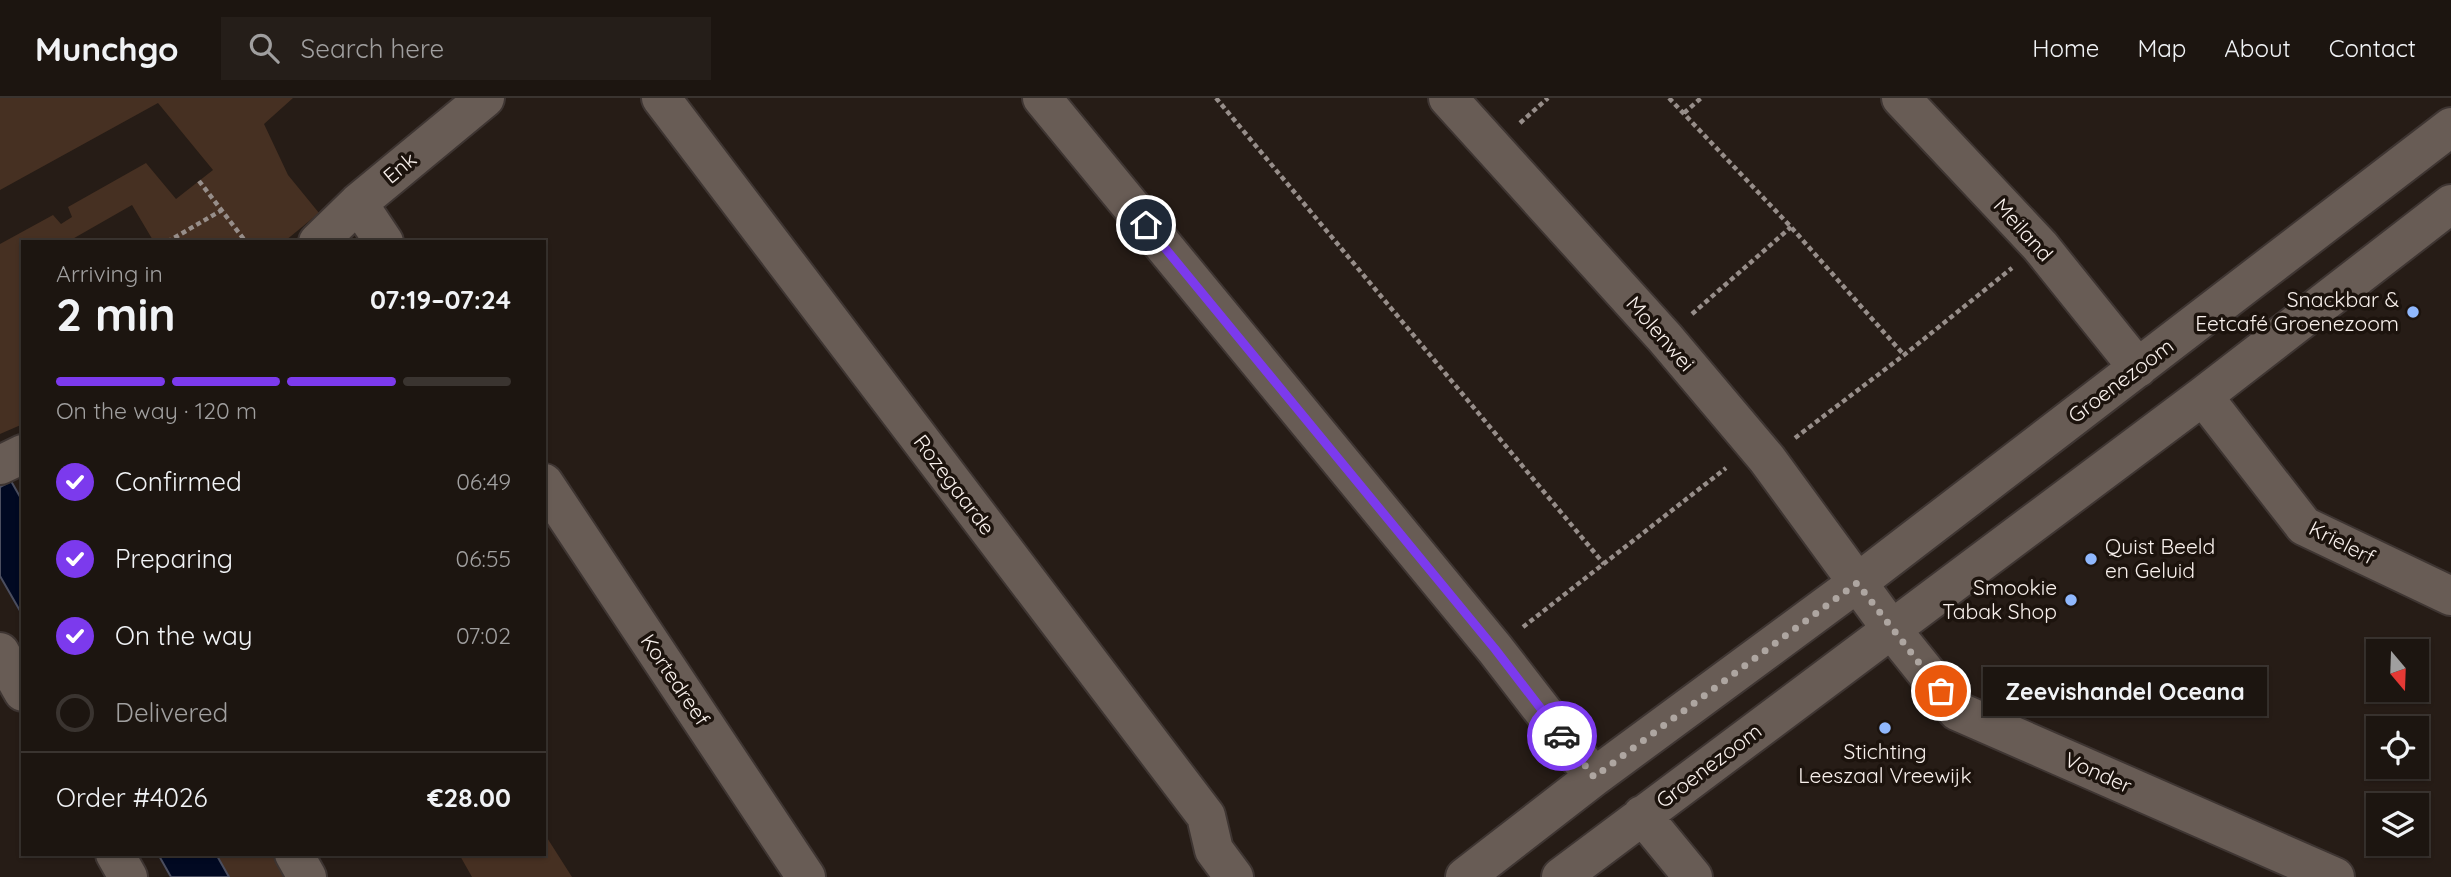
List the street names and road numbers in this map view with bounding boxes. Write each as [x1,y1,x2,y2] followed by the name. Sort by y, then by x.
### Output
[377,146,421,189] street label: Enk
[1989,192,2059,266] street label: Meiland
[1621,291,1700,376] street label: Molenwei
[2063,332,2178,428] street label: Groenezoom
[909,429,1001,540] street label: Rozegaarde
[2305,515,2380,570] street label: Krielerf
[636,629,716,731] street label: Kortedreef
[1651,717,1766,813] street label: Groenezoom
[2061,746,2136,798] street label: Vonder

